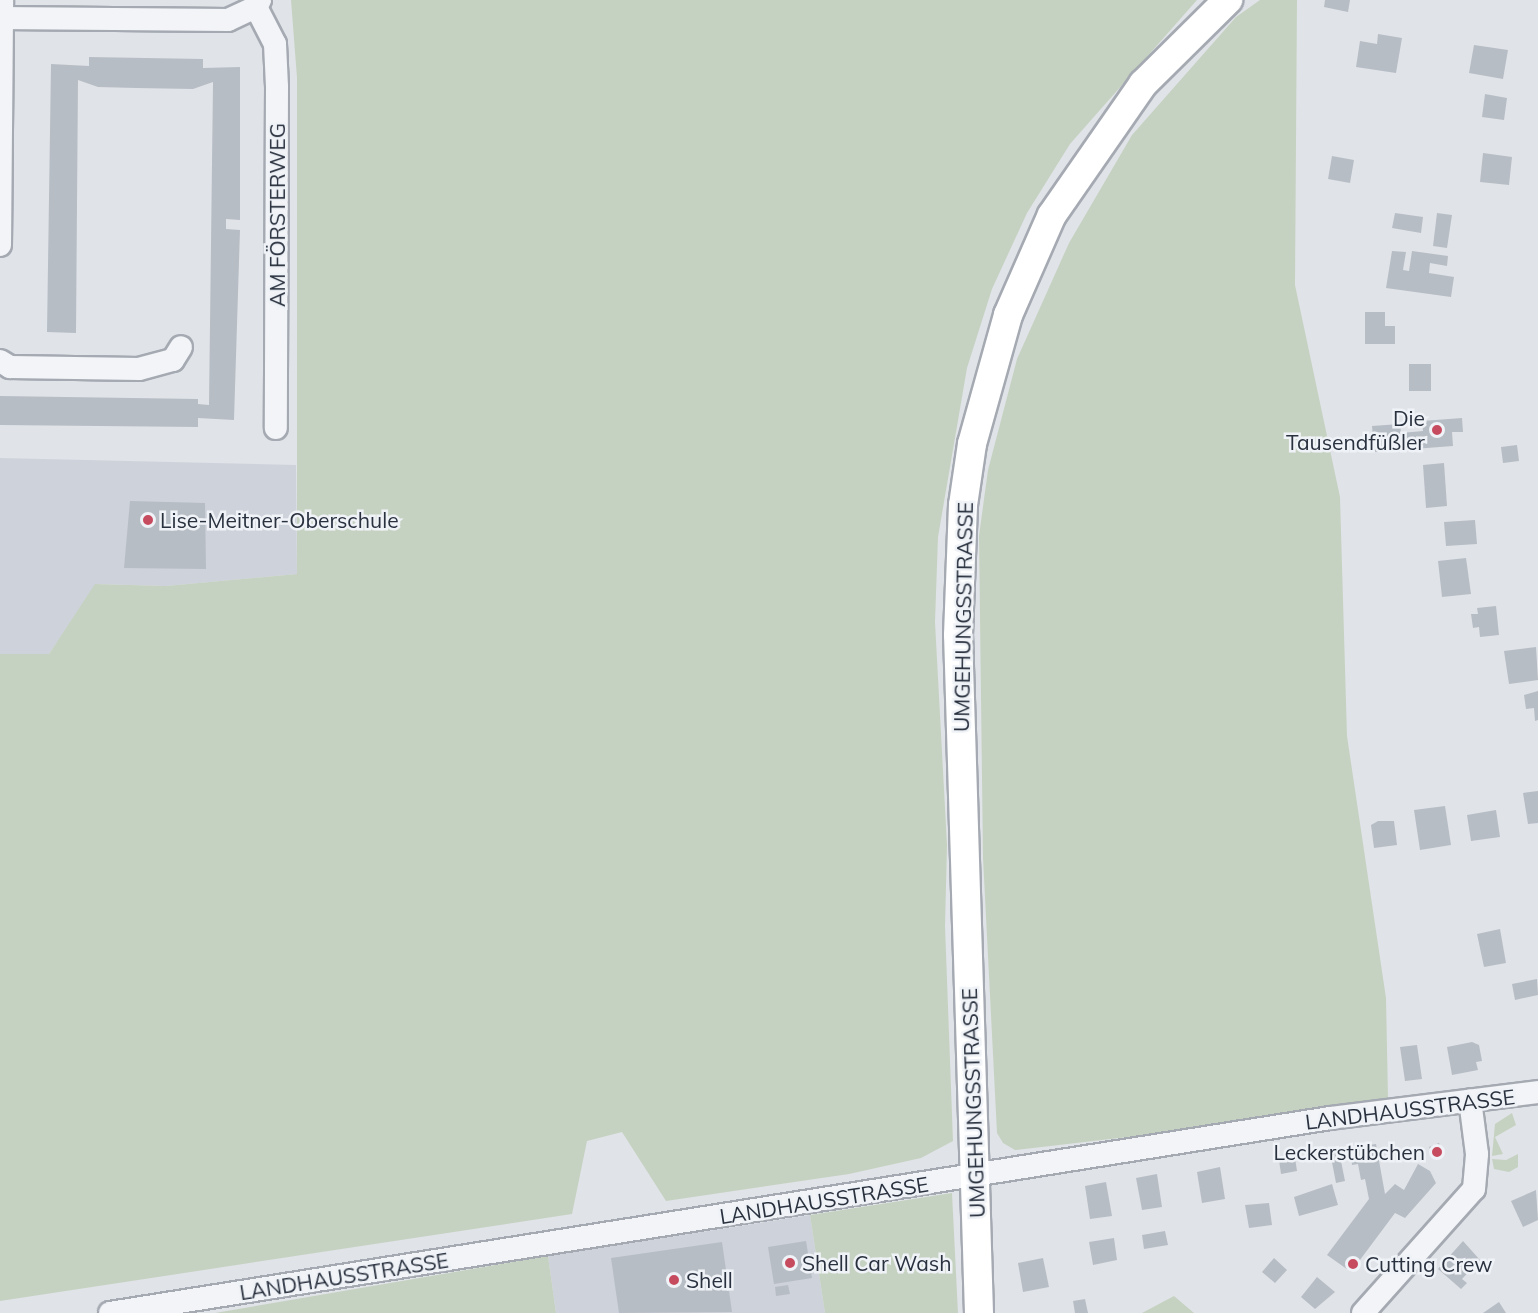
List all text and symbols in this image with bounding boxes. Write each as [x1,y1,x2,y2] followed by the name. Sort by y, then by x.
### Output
[264,123,290,307] street label: AM FÖRSTERWEG
[1286,405,1425,455] place label: Die Tausendfüßler
[1430,423,1444,437] marker: Die Tausendfüßler
[948,502,978,732] street label: UMGEHUNGSSTRASSE
[160,507,399,533] place label: Lise-Meitner-Oberschule
[141,513,155,527] marker: Lise-Meitner-Oberschule
[956,988,990,1218] street label: UMGEHUNGSSTRASSE
[1304,1084,1516,1134] street label: LANDHAUSSTRASSE
[1274,1139,1425,1165] place label: Leckerstübchen
[1430,1145,1444,1159] marker: Leckerstübchen
[718,1171,930,1229] street label: LANDHAUSSTRASSE
[238,1247,450,1305] street label: LANDHAUSSTRASSE
[802,1250,951,1276] place label: Shell Car Wash
[1365,1251,1493,1277] place label: Cutting Crew
[783,1256,797,1270] marker: Shell Car Wash
[1346,1257,1360,1271] marker: Cutting Crew
[686,1267,733,1293] place label: Shell
[667,1273,681,1287] marker: Shell

